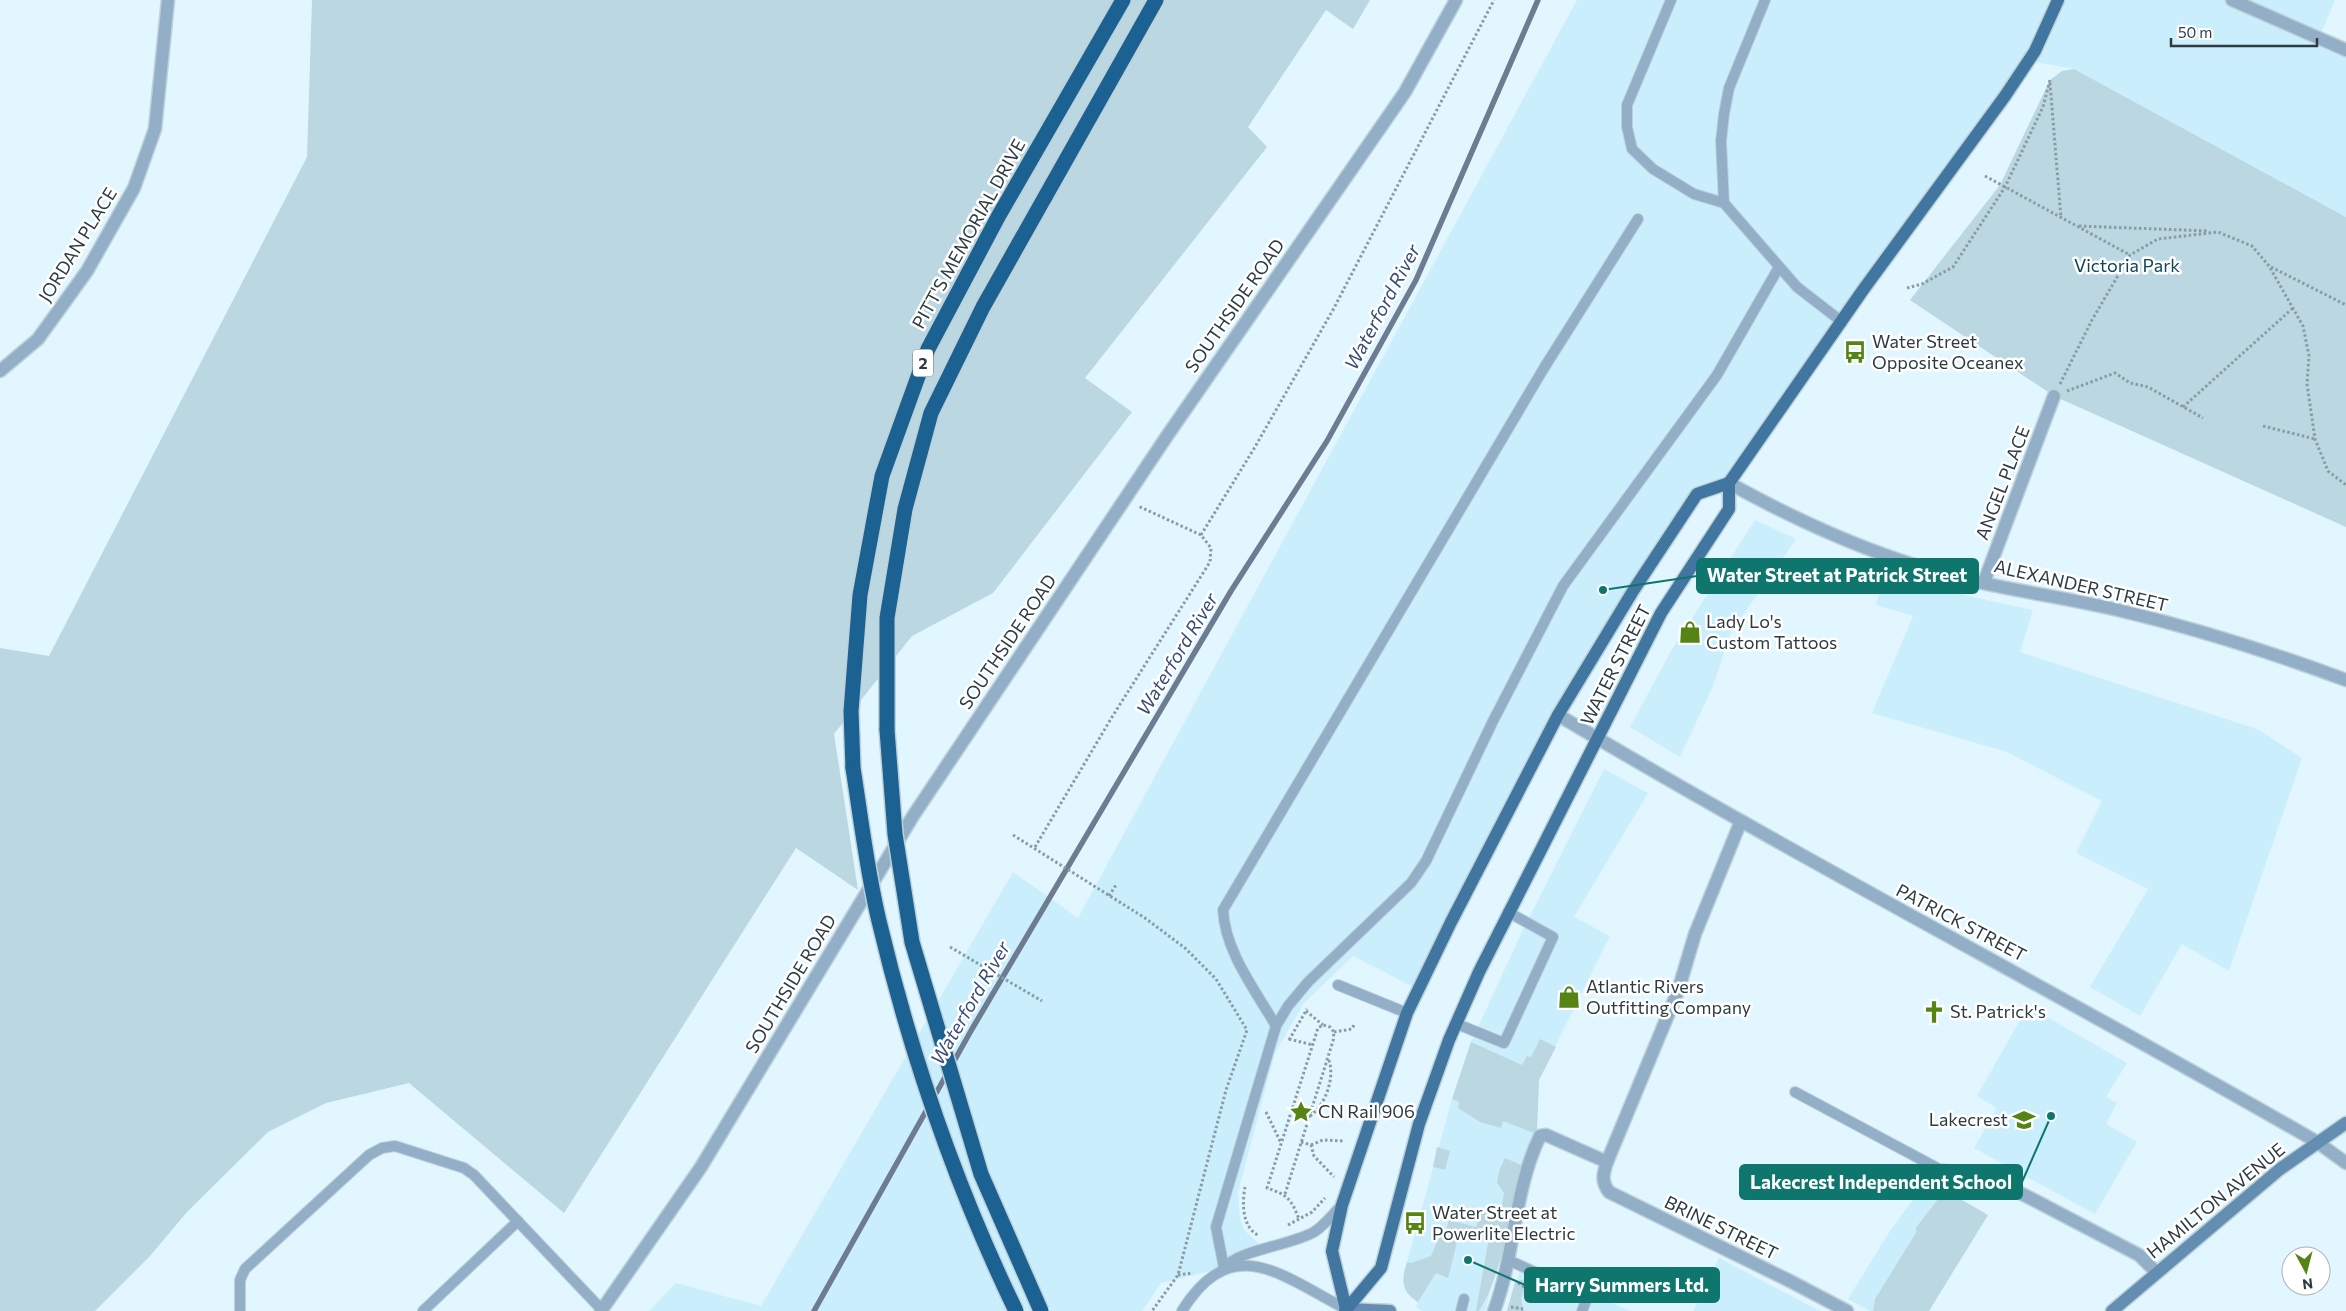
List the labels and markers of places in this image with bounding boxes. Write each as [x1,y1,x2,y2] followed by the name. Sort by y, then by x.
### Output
[1872,330,2024,373] place label: Water Street Opposite Oceanex
[1842,339,1868,365] bus stop icon: Water Street Opposite Oceanex
[1697,559,1978,593] callout: Water Street at Patrick Street
[1706,610,1837,653] place label: Lady Lo's Custom Tattoos
[1677,619,1703,645] shop icon: Lady Lo's Custom Tattoos
[1586,975,1751,1018] place label: Atlantic Rivers Outfitting Company
[1556,984,1582,1010] shop icon: Atlantic Rivers Outfitting Company
[1921,999,1947,1025] church icon: St. Patrick's
[1950,1000,2046,1022] place label: St. Patrick's
[1288,1099,1314,1125] place icon: CN Rail 906
[1318,1100,1415,1122] place label: CN Rail 906
[2011,1107,2037,1133] school or university icon: Lakecrest
[1929,1108,2008,1130] place label: Lakecrest
[1740,1165,2022,1199] callout: Lakecrest Independent School
[1432,1201,1575,1244] place label: Water Street at Powerlite Electric
[1402,1210,1428,1236] bus stop icon: Water Street at Powerlite Electric
[1525,1268,1719,1302] callout: Harry Summers Ltd.

